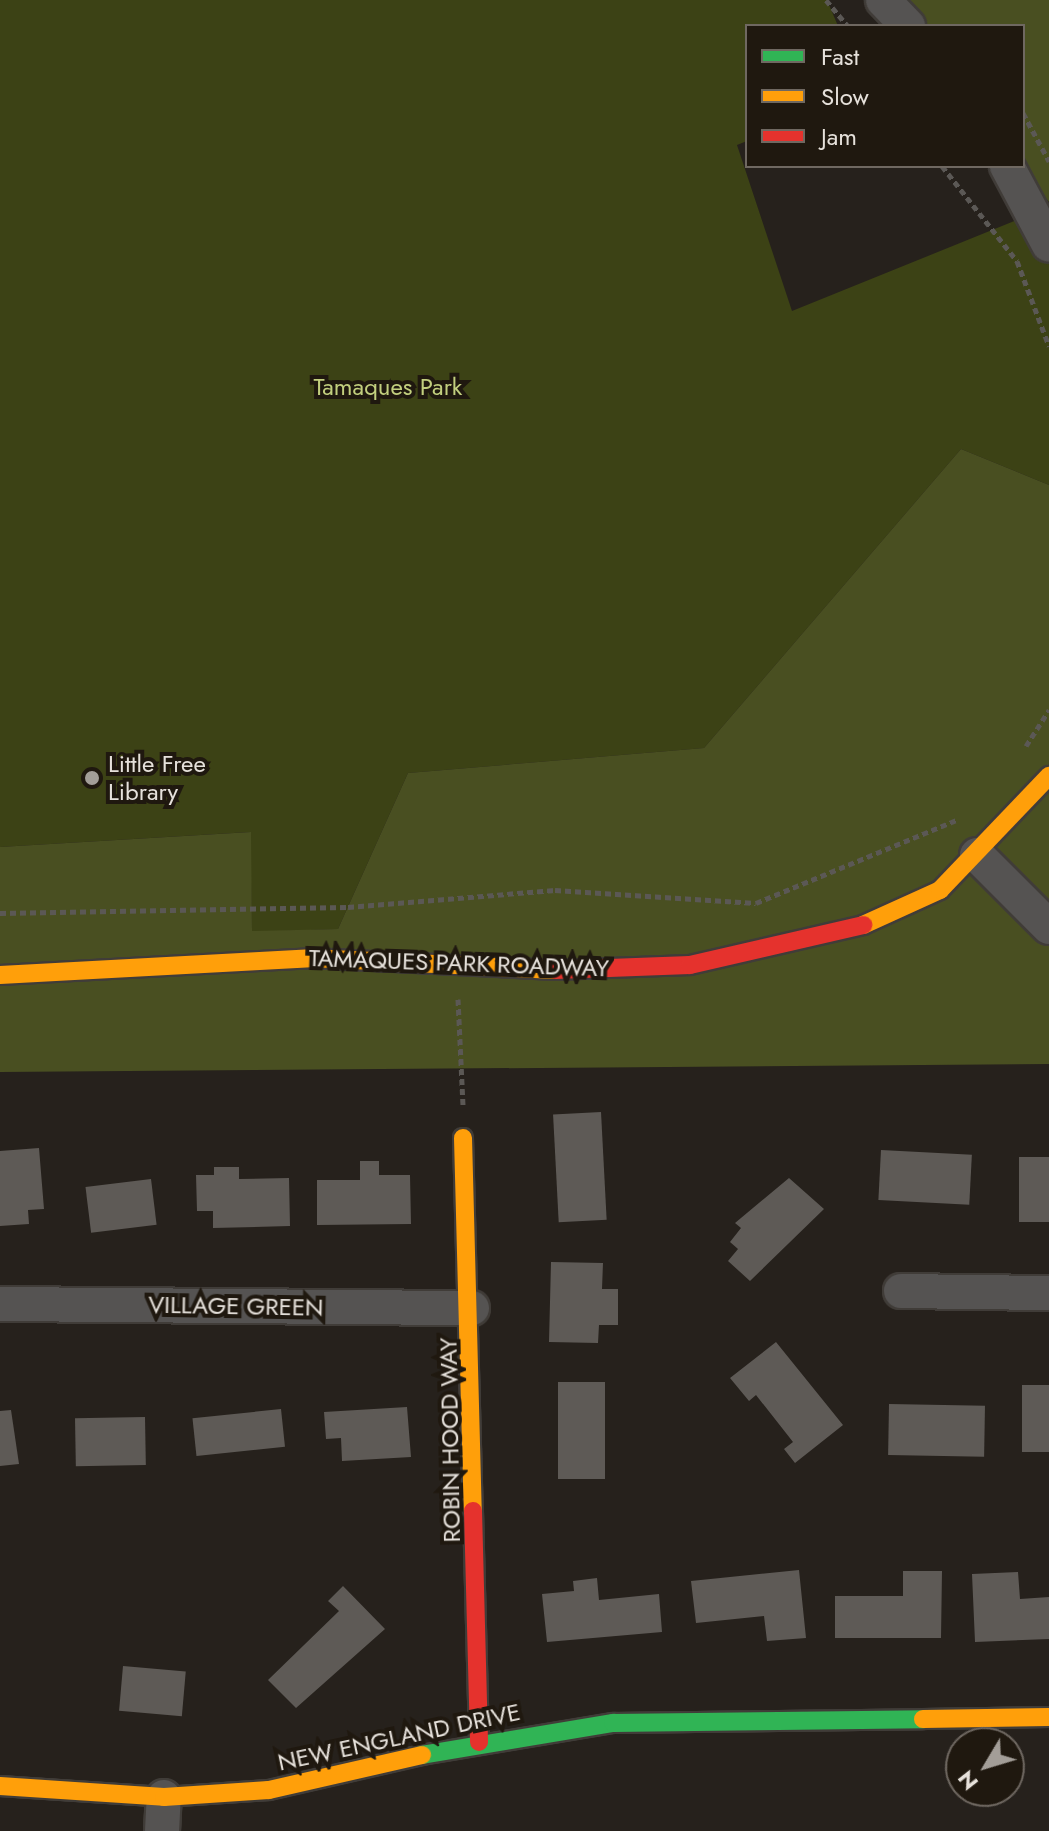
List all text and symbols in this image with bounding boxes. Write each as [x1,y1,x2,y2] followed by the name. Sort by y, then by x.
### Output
[745,24,1025,168] legend
[821,39,859,74] text: Fast
[821,79,869,114] text: Slow
[821,119,857,154] text: Jam
[314,373,462,401] park label: Tamaques Park
[108,750,206,806] place label: Little Free Library
[83,769,101,787] marker: Little Free Library
[308,943,610,983] street label: TAMAQUES PARK ROADWAY
[148,1290,324,1322] street label: VILLAGE GREEN
[434,1337,466,1543] street label: ROBIN HOOD WAY
[275,1697,523,1777] street label: NEW ENGLAND DRIVE
[945,1727,1025,1807] north arrow
[950,1764,986,1797] text: N

